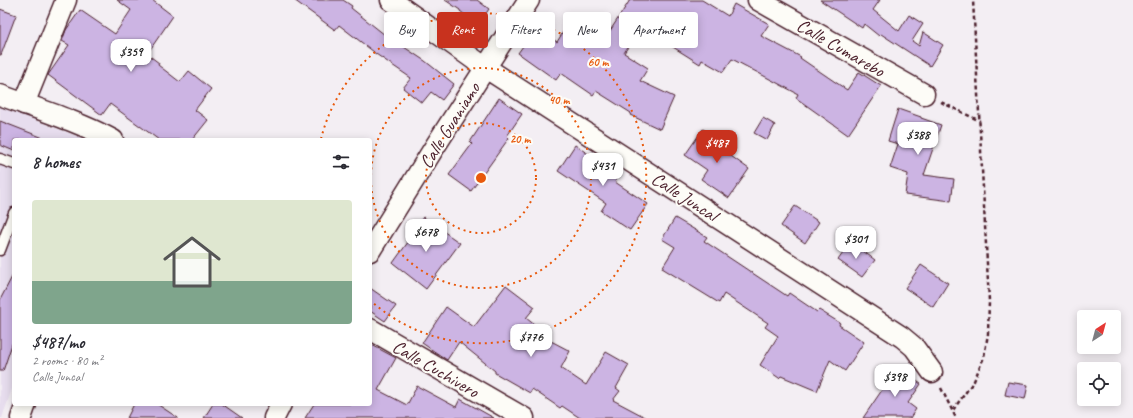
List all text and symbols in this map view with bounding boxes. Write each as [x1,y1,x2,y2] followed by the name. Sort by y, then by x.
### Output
[384,12,429,48] chip: Buy
[437,12,488,48] chip: Rent
[496,12,555,48] chip: Filters
[563,12,611,48] chip: New
[619,12,698,48] chip: Apartment
[792,13,890,83] street label: Calle Cumarebo
[107,39,155,73] pin: $359
[119,44,143,60] text: $359
[588,54,610,70] text: 60 m
[414,77,486,173] street label: Calle Guaniamo
[549,92,570,108] text: 40 m
[894,122,942,156] pin: $388
[906,127,930,143] text: $388
[693,130,741,164] pin: $487
[510,131,531,147] text: 20 m
[705,135,729,151] text: $487
[330,151,352,173] icon: filters
[32,152,80,173] text: 8 homes
[579,153,627,187] pin: $431
[591,158,615,174] text: $431
[647,167,725,229] street label: Calle Juncal
[474,171,488,185] centre of rings
[402,219,450,253] pin: $678
[414,224,438,240] text: $678
[156,226,228,298] icon: home
[832,226,880,260] pin: $301
[844,231,868,247] text: $301
[1077,310,1121,354] north arrow
[1077,310,1121,406] map controls
[507,324,555,358] pin: $776
[519,329,543,345] text: $776
[32,332,84,353] text: $487/mo
[388,334,484,404] street label: Calle Cuchivero
[32,353,102,369] text: 2 rooms · 80 m²
[1077,362,1121,406] button: locate
[871,364,919,398] pin: $398
[32,369,83,385] text: Calle Juncal
[883,369,907,385] text: $398

